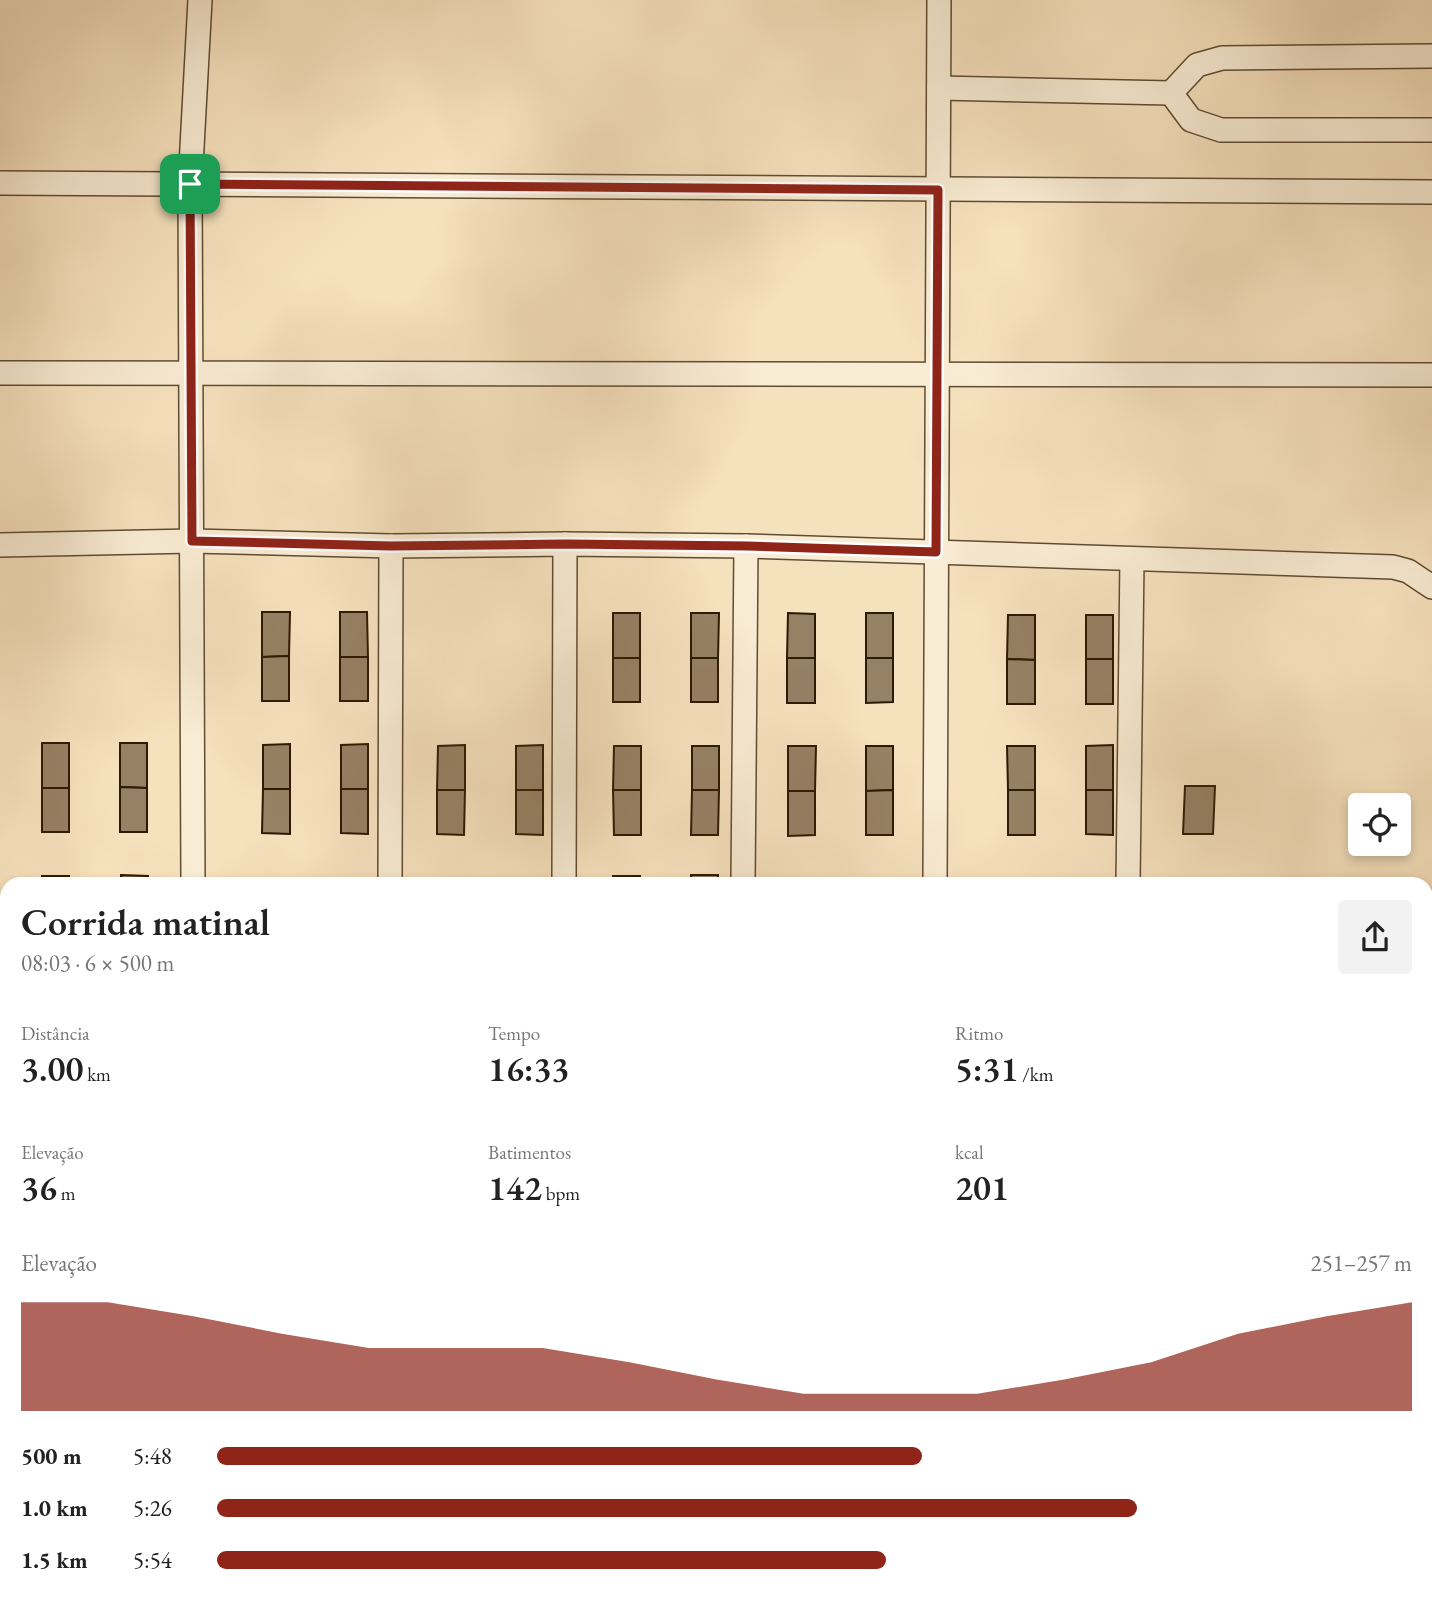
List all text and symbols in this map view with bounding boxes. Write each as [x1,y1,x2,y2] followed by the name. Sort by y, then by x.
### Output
[160,154,220,214] pin
[171,165,209,203] icon: arrive
[1348,793,1411,856] map controls
[1348,793,1411,856] button: locate
[21,897,270,946] text: Corrida matinal
[1338,900,1412,974] button: share
[21,948,174,978] text: 08:03 · 6 × 500 m
[21,1021,90,1046] text: Distância
[488,1021,540,1046] text: Tempo
[955,1021,1003,1046] text: Ritmo
[21,1046,83,1091] text: 3.00
[488,1046,569,1091] text: 16:33
[955,1046,1018,1091] text: 5:31
[83,1062,111,1087] text: km
[1018,1062,1053,1087] text: /km
[21,1140,84,1165] text: Elevação
[488,1140,571,1165] text: Batimentos
[955,1140,984,1165] text: kcal
[21,1165,57,1210] text: 36
[488,1165,542,1210] text: 142
[955,1165,1009,1210] text: 201
[57,1181,76,1206] text: m
[542,1181,580,1206] text: bpm
[21,1248,97,1278] text: Elevação
[1311,1248,1412,1278] text: 251–257 m
[21,1441,82,1471] text: 500 m
[133,1441,172,1471] text: 5:48
[21,1493,88,1523] text: 1.0 km
[133,1493,172,1523] text: 5:26
[21,1545,88,1575] text: 1.5 km
[133,1545,172,1575] text: 5:54

